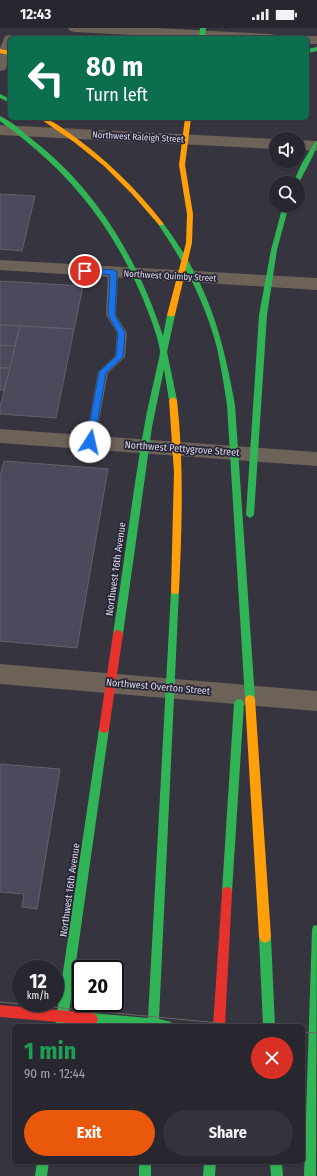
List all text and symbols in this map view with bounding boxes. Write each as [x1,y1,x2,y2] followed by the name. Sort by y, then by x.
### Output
[20,5,51,23] text: 12:43
[86,50,143,83] text: 80 m
[20,52,72,104] icon: left
[86,84,148,106] text: Turn left
[92,130,184,144] street label: Northwest Raleigh Street
[269,132,305,212] map controls
[269,132,305,168] button: sound
[269,176,305,212] button: search
[68,254,102,288] pin
[74,260,96,282] icon: arrive
[123,269,217,283] street label: Northwest Quimby Street
[69,421,111,463] position arrow
[124,439,240,459] street label: Northwest Pettygrove Street
[103,521,129,617] street label: Northwest 16th Avenue
[105,676,211,698] street label: Northwest Overton Street
[57,842,83,938] street label: Northwest 16th Avenue
[72,960,124,1012] speed limit sign: 20
[29,969,47,993] text: 12
[27,990,49,1002] text: km/h
[24,1037,76,1065] text: 1 min
[251,1037,293,1079] button: close
[24,1066,85,1081] text: 90 m · 12:44
[24,1110,155,1156] button: Exit
[163,1110,293,1156] button: Share

